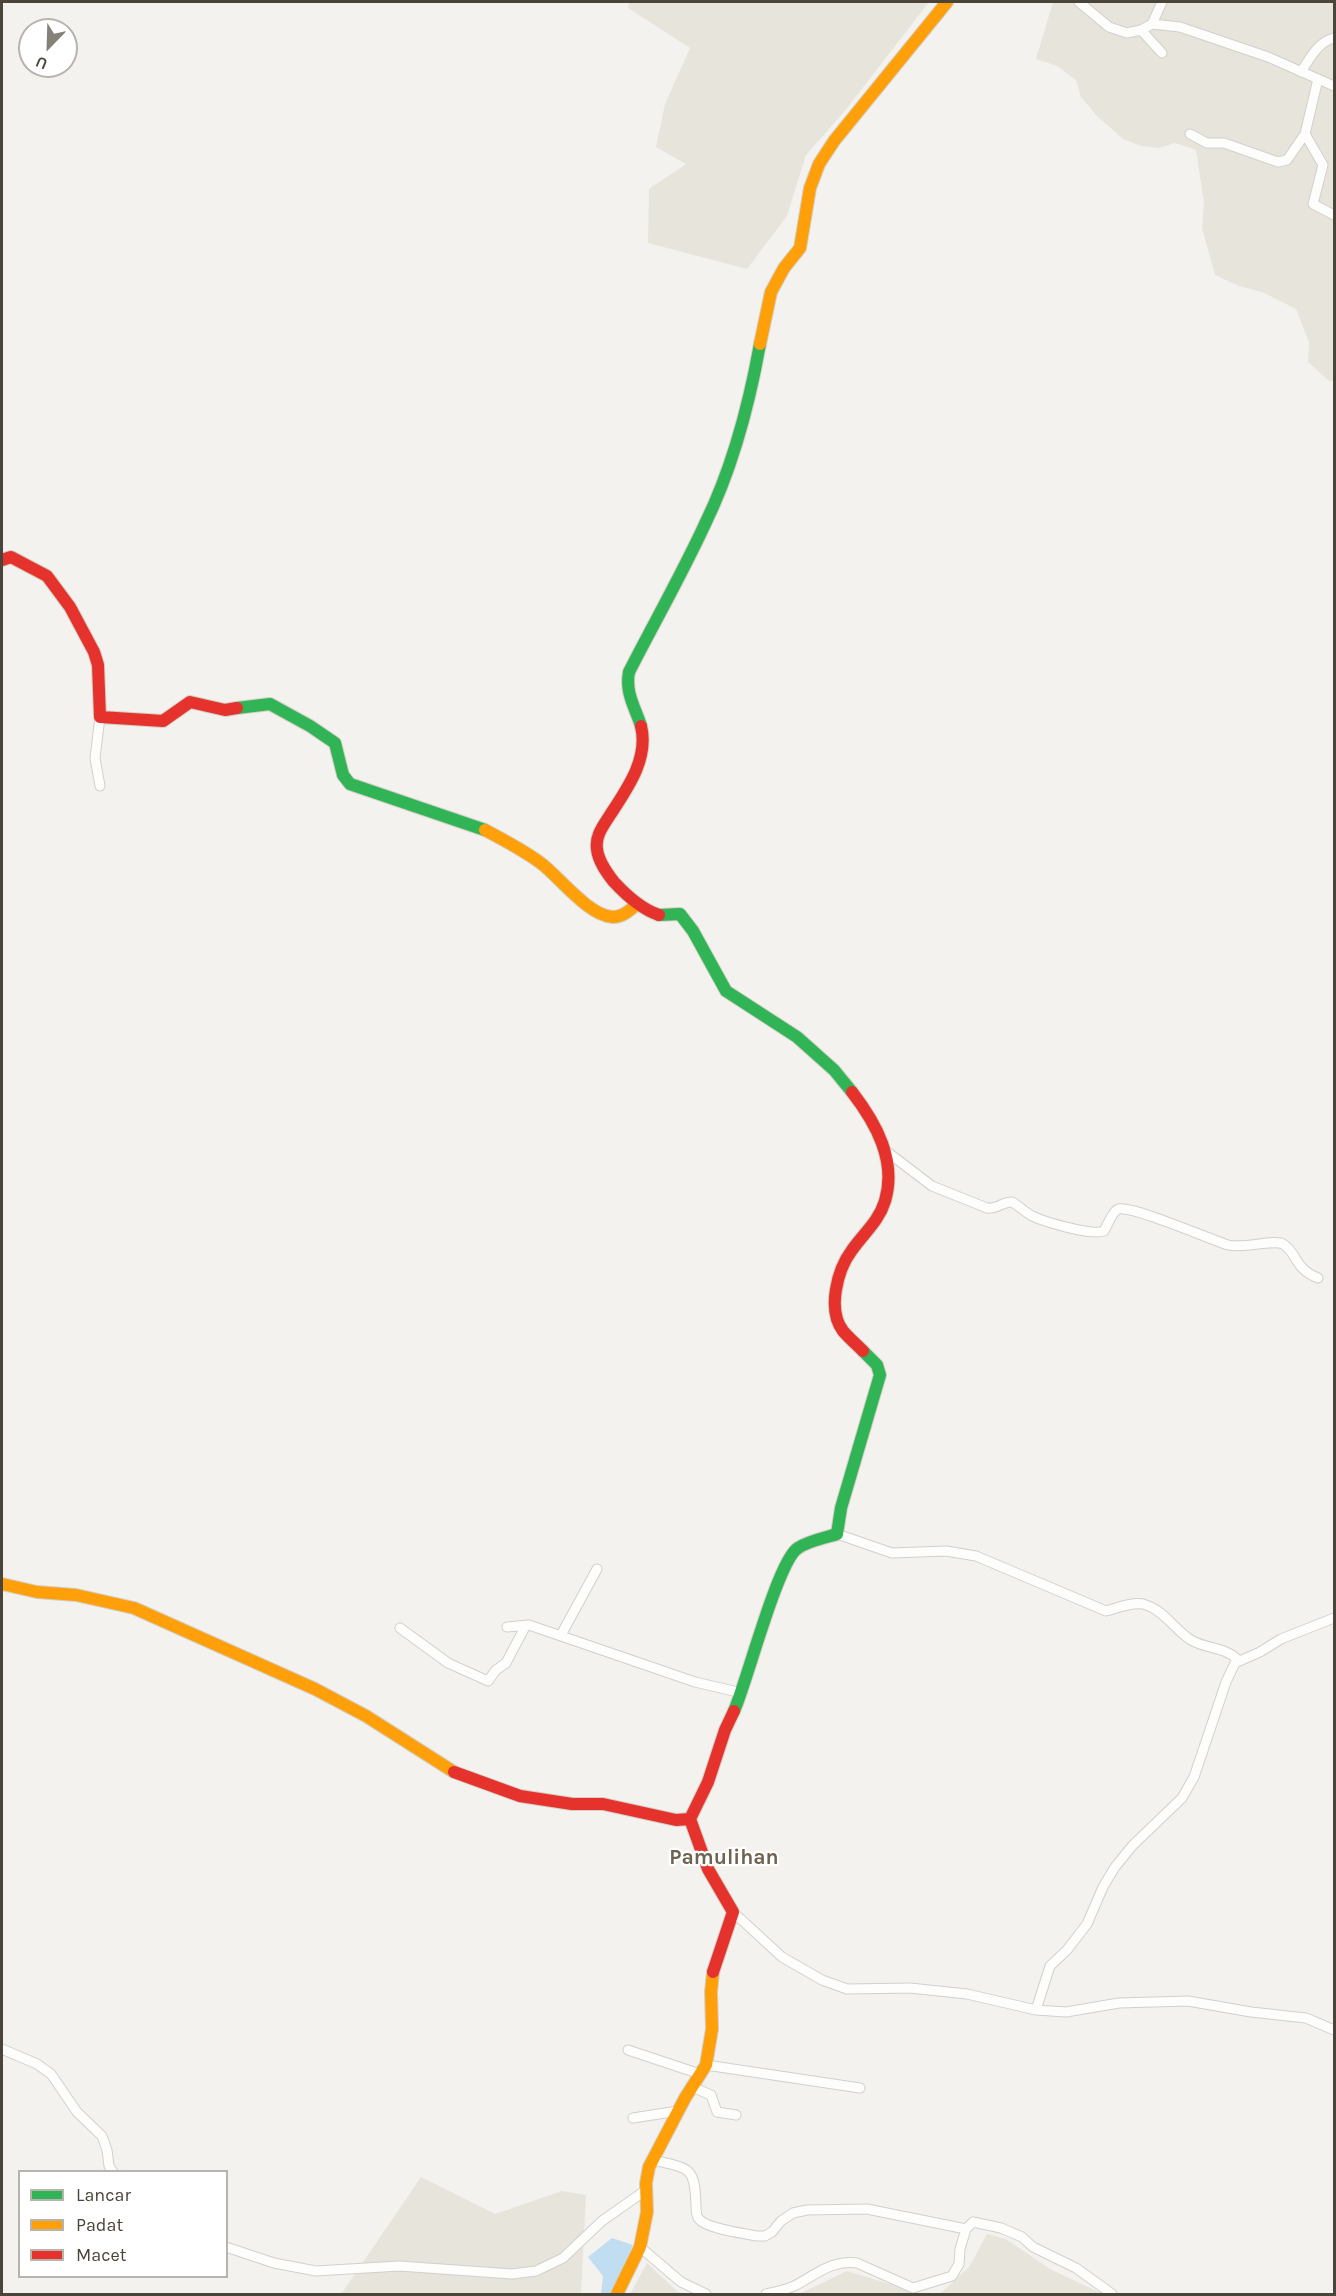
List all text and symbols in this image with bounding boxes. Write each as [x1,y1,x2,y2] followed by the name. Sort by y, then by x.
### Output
[18,18,78,78] north arrow
[33,52,50,74] text: U
[669,1845,779,1871] district label: Pamulihan
[18,2170,228,2278] legend
[76,2184,131,2206] text: Lancar
[76,2214,123,2236] text: Padat
[76,2244,126,2266] text: Macet

